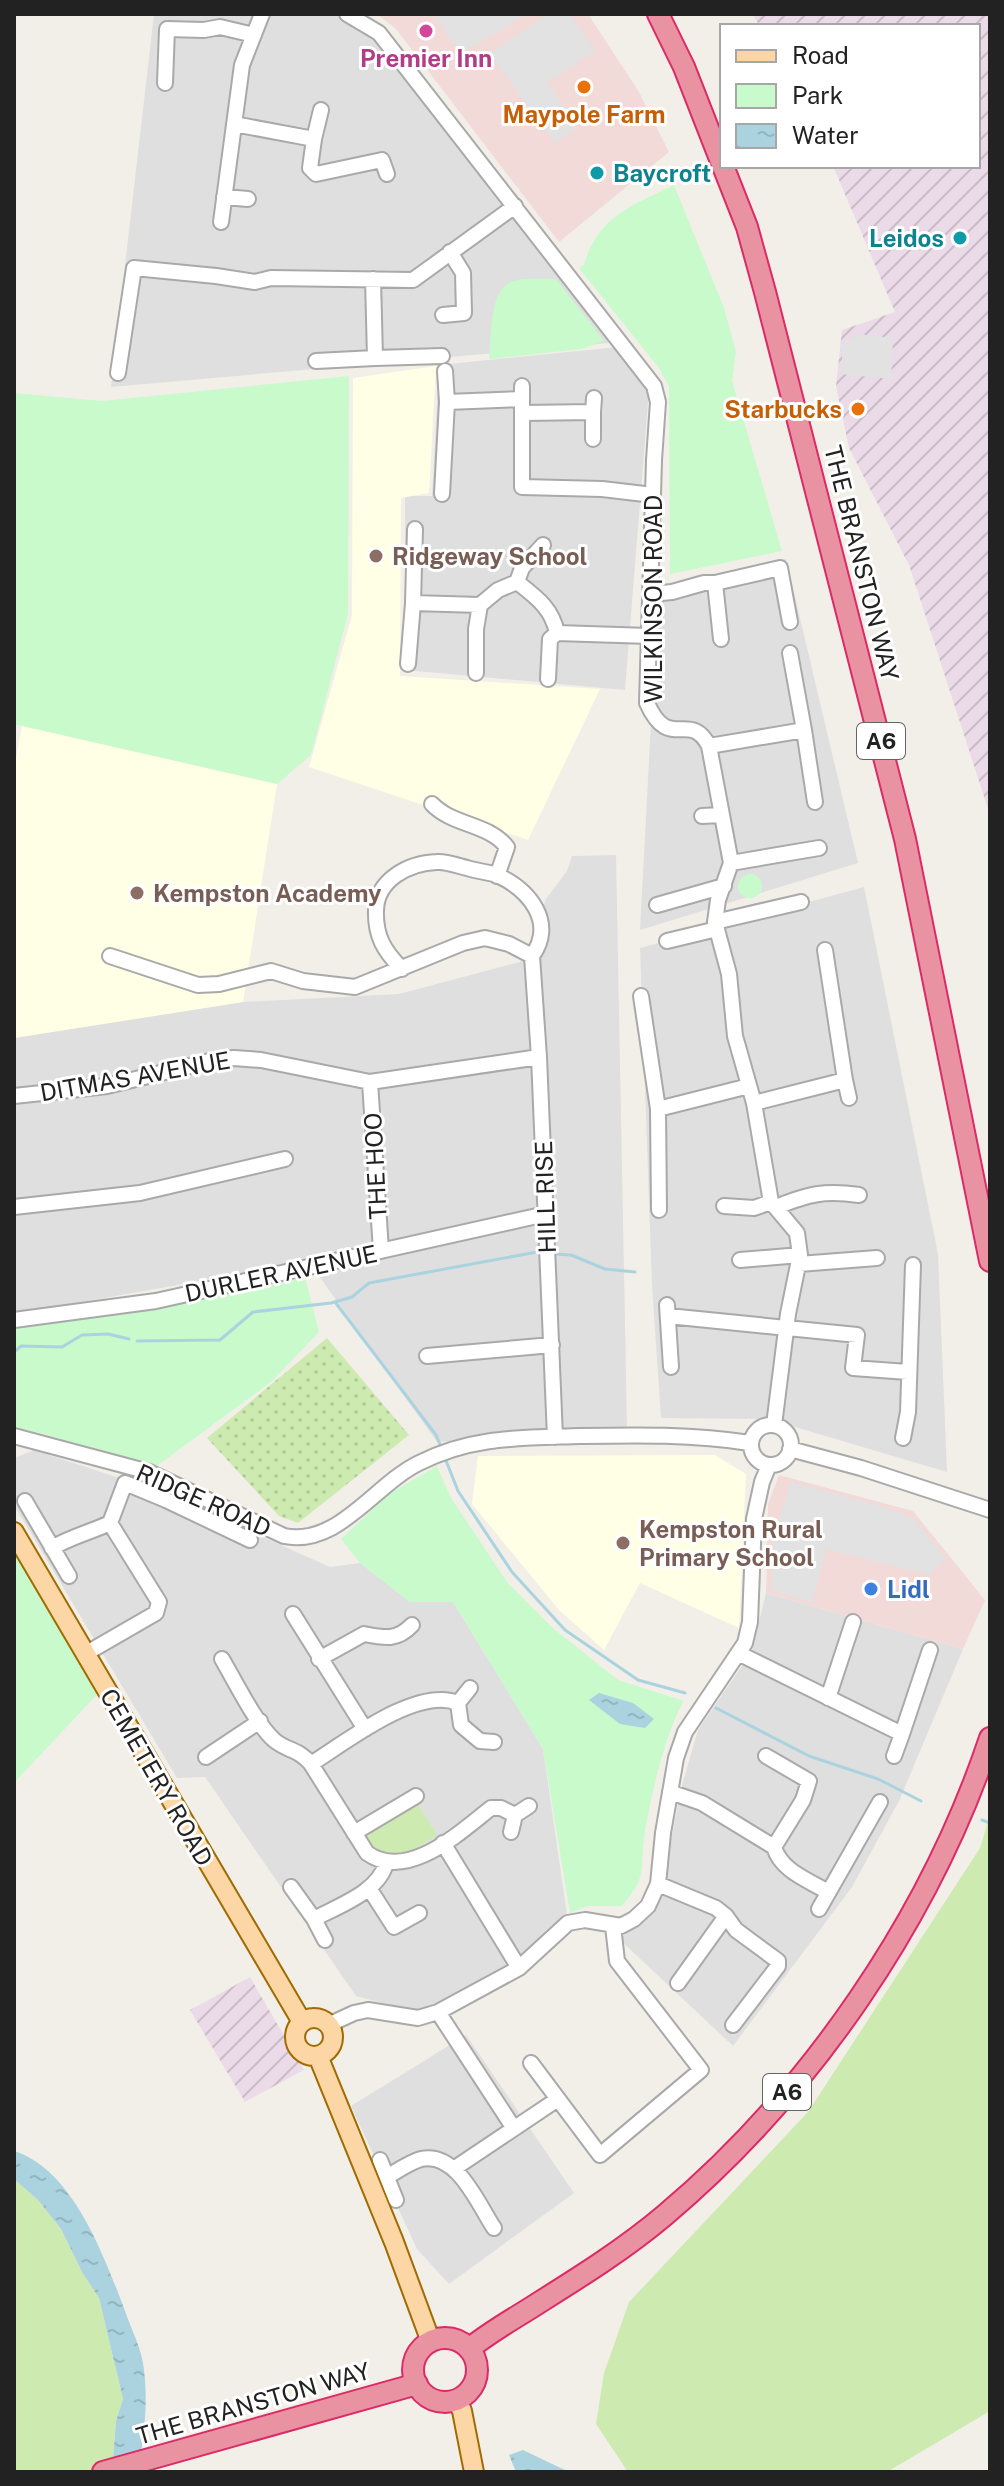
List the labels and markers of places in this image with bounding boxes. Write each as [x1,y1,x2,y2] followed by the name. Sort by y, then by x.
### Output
[417,22,435,40] marker: Premier Inn
[360,44,492,72] place label: Premier Inn
[575,78,593,96] marker: Maypole Farm
[503,100,665,128] place label: Maypole Farm
[613,159,711,187] place label: Baycroft
[588,164,606,182] marker: Baycroft
[869,224,944,252] place label: Leidos
[951,229,969,247] marker: Leidos
[724,395,842,423] place label: Starbucks
[849,400,867,418] marker: Starbucks
[392,542,588,570] place label: Ridgeway School
[367,547,385,565] marker: Ridgeway School
[153,879,382,907] place label: Kempston Academy
[128,884,146,902] marker: Kempston Academy
[639,1515,823,1571] place label: Kempston Rural Primary School
[614,1534,632,1552] marker: Kempston Rural Primary School
[887,1575,930,1603] place label: Lidl
[862,1580,880,1598] marker: Lidl

